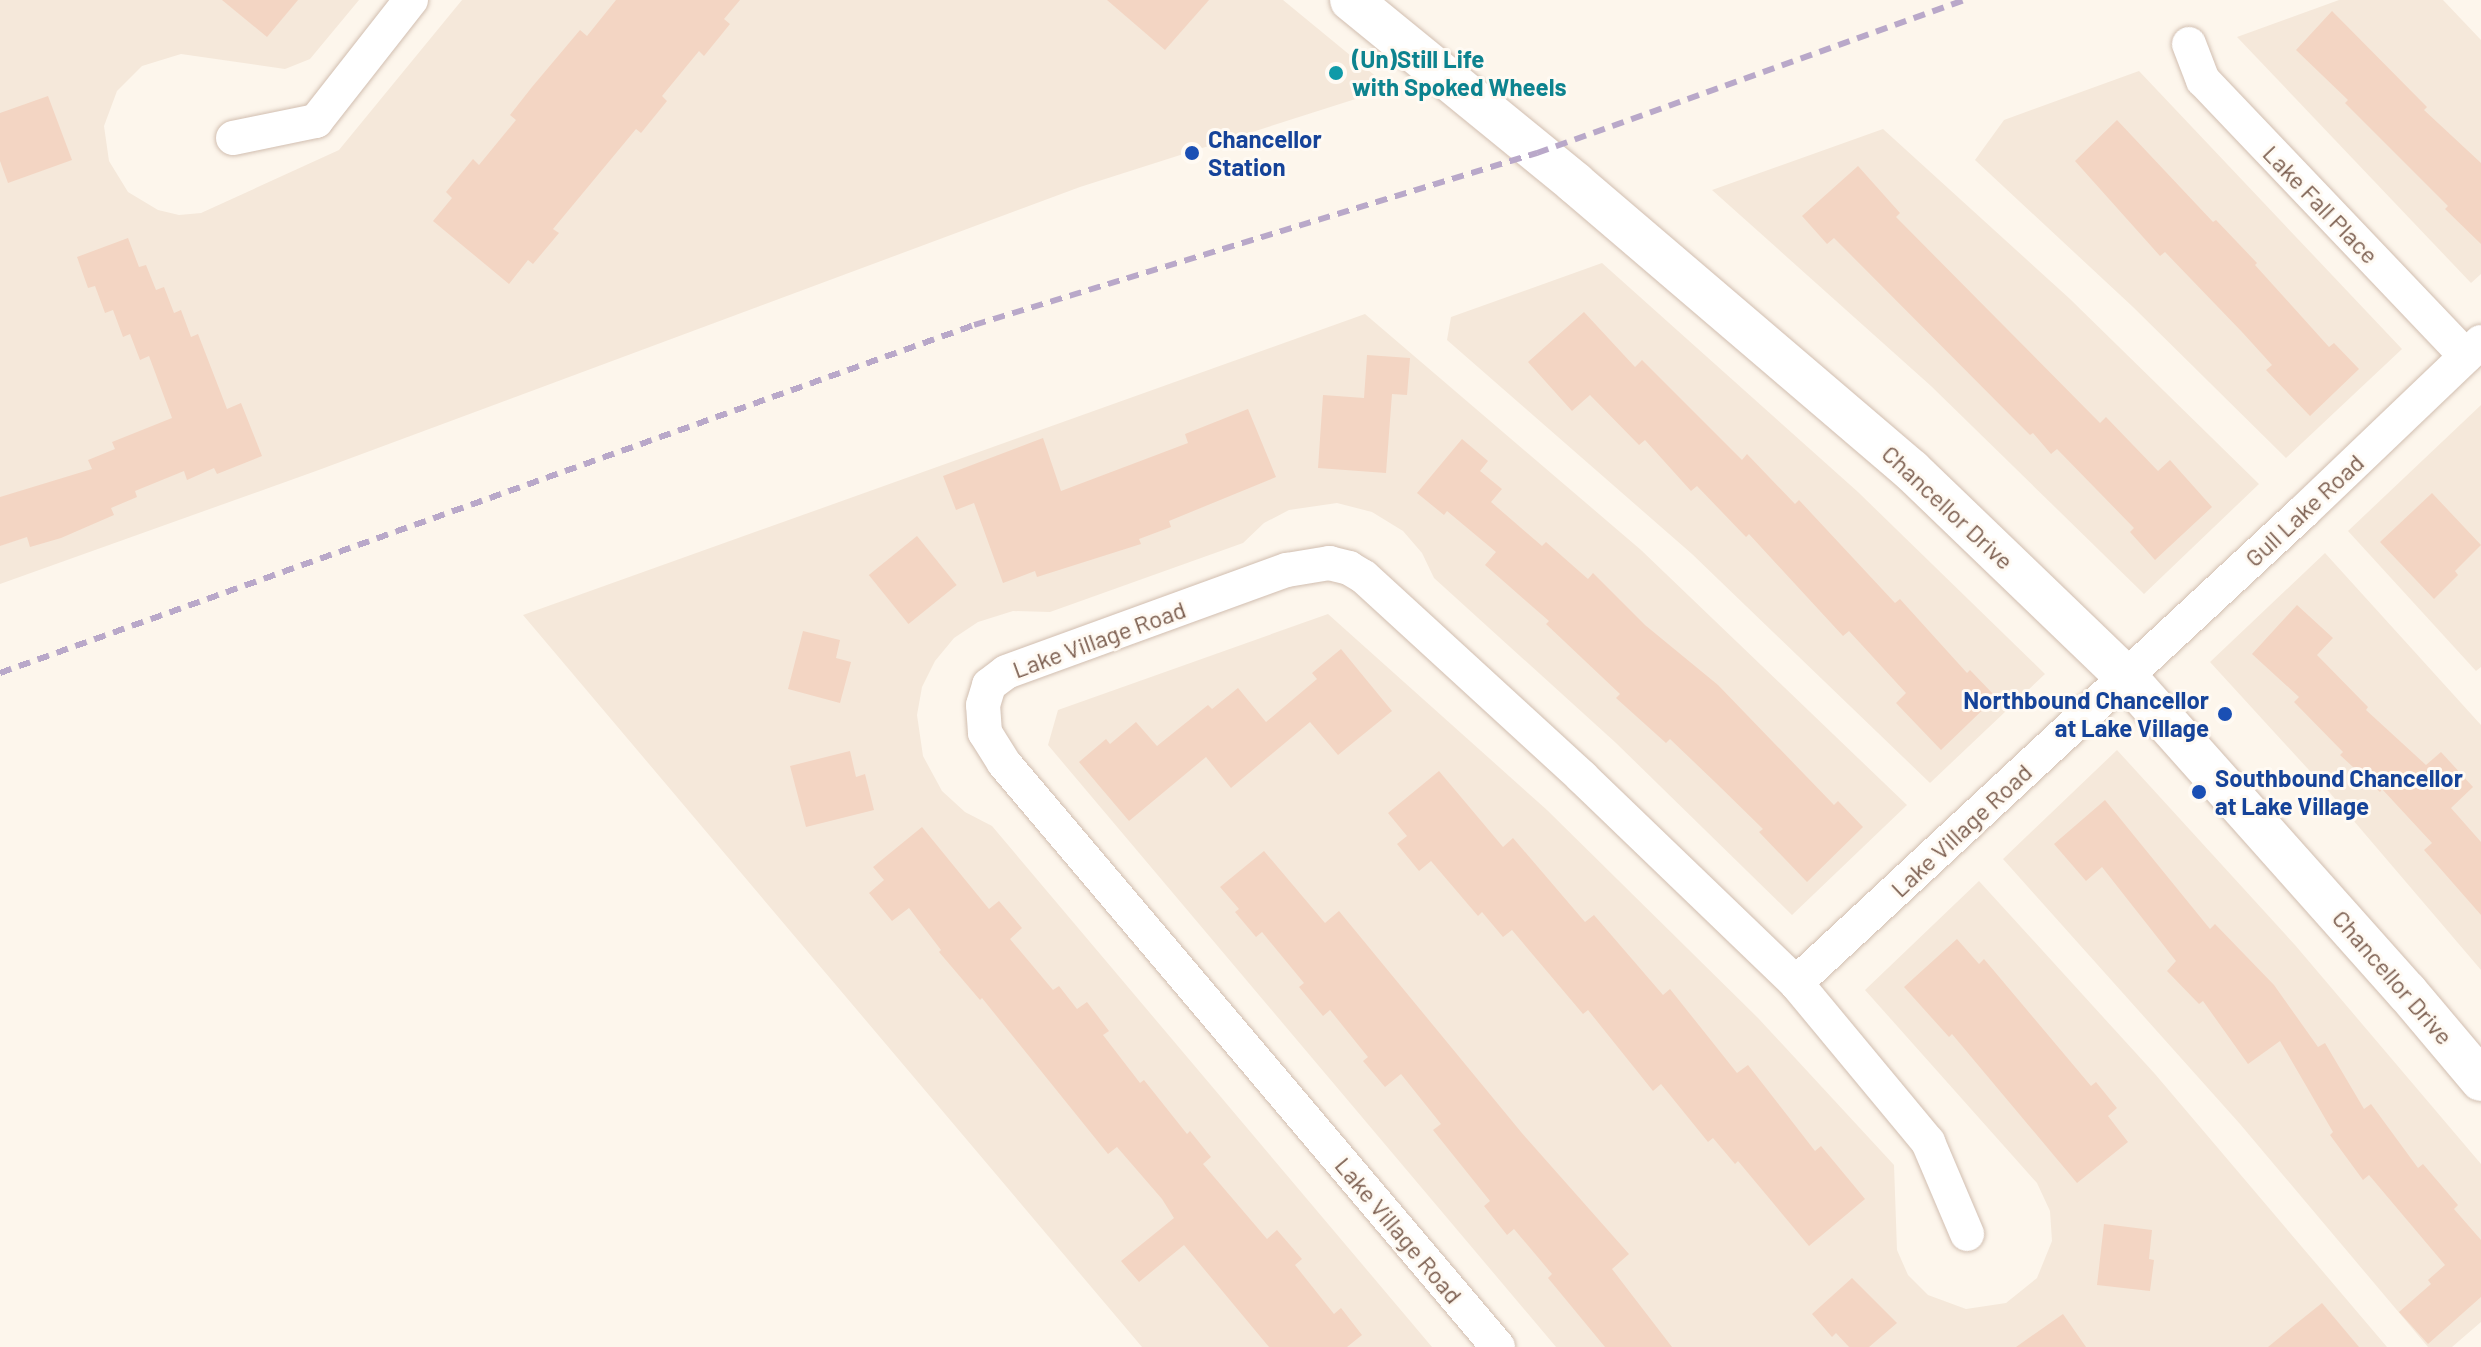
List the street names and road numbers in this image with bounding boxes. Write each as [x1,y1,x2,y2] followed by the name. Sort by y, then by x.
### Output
[2257,139,2385,269] street label: Lake Fall Place
[1876,439,2020,575] street label: Chancellor Drive
[2239,448,2369,572] street label: Gull Lake Road
[1009,594,1189,684] street label: Lake Village Road
[1885,757,2037,903] street label: Lake Village Road
[2327,904,2459,1050] street label: Chancellor Drive
[1329,1151,1469,1309] street label: Lake Village Road

